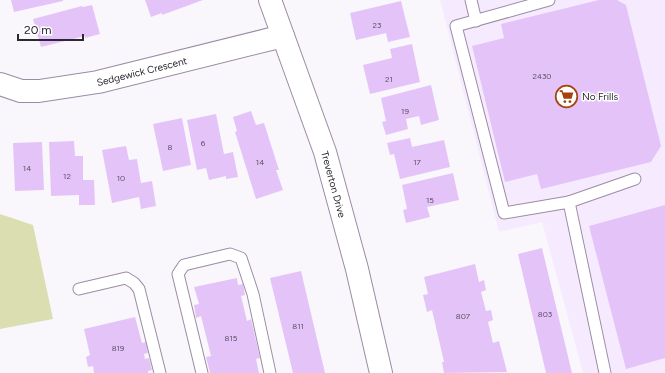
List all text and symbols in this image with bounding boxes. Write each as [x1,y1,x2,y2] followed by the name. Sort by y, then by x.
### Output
[18,16,83,42] scale bar
[373,20,381,30] house number: 23
[24,23,52,37] text: 20 m
[95,54,189,89] street label: Sedgewick Crescent
[533,71,551,81] house number: 2430
[385,74,393,84] house number: 21
[553,83,579,109] supermarket icon: No Frills
[582,90,618,103] place label: No Frills
[401,106,409,116] house number: 19
[201,138,206,148] house number: 6
[168,142,173,152] house number: 8
[318,150,349,220] street label: Treverton Drive
[256,157,264,167] house number: 14
[413,157,421,167] house number: 17
[23,163,31,173] house number: 14
[63,171,71,181] house number: 12
[117,173,125,183] house number: 10
[426,195,434,205] house number: 15
[538,309,552,319] house number: 803
[456,311,471,321] house number: 807
[292,321,304,331] house number: 811
[225,333,238,343] house number: 815
[112,343,125,353] house number: 819

